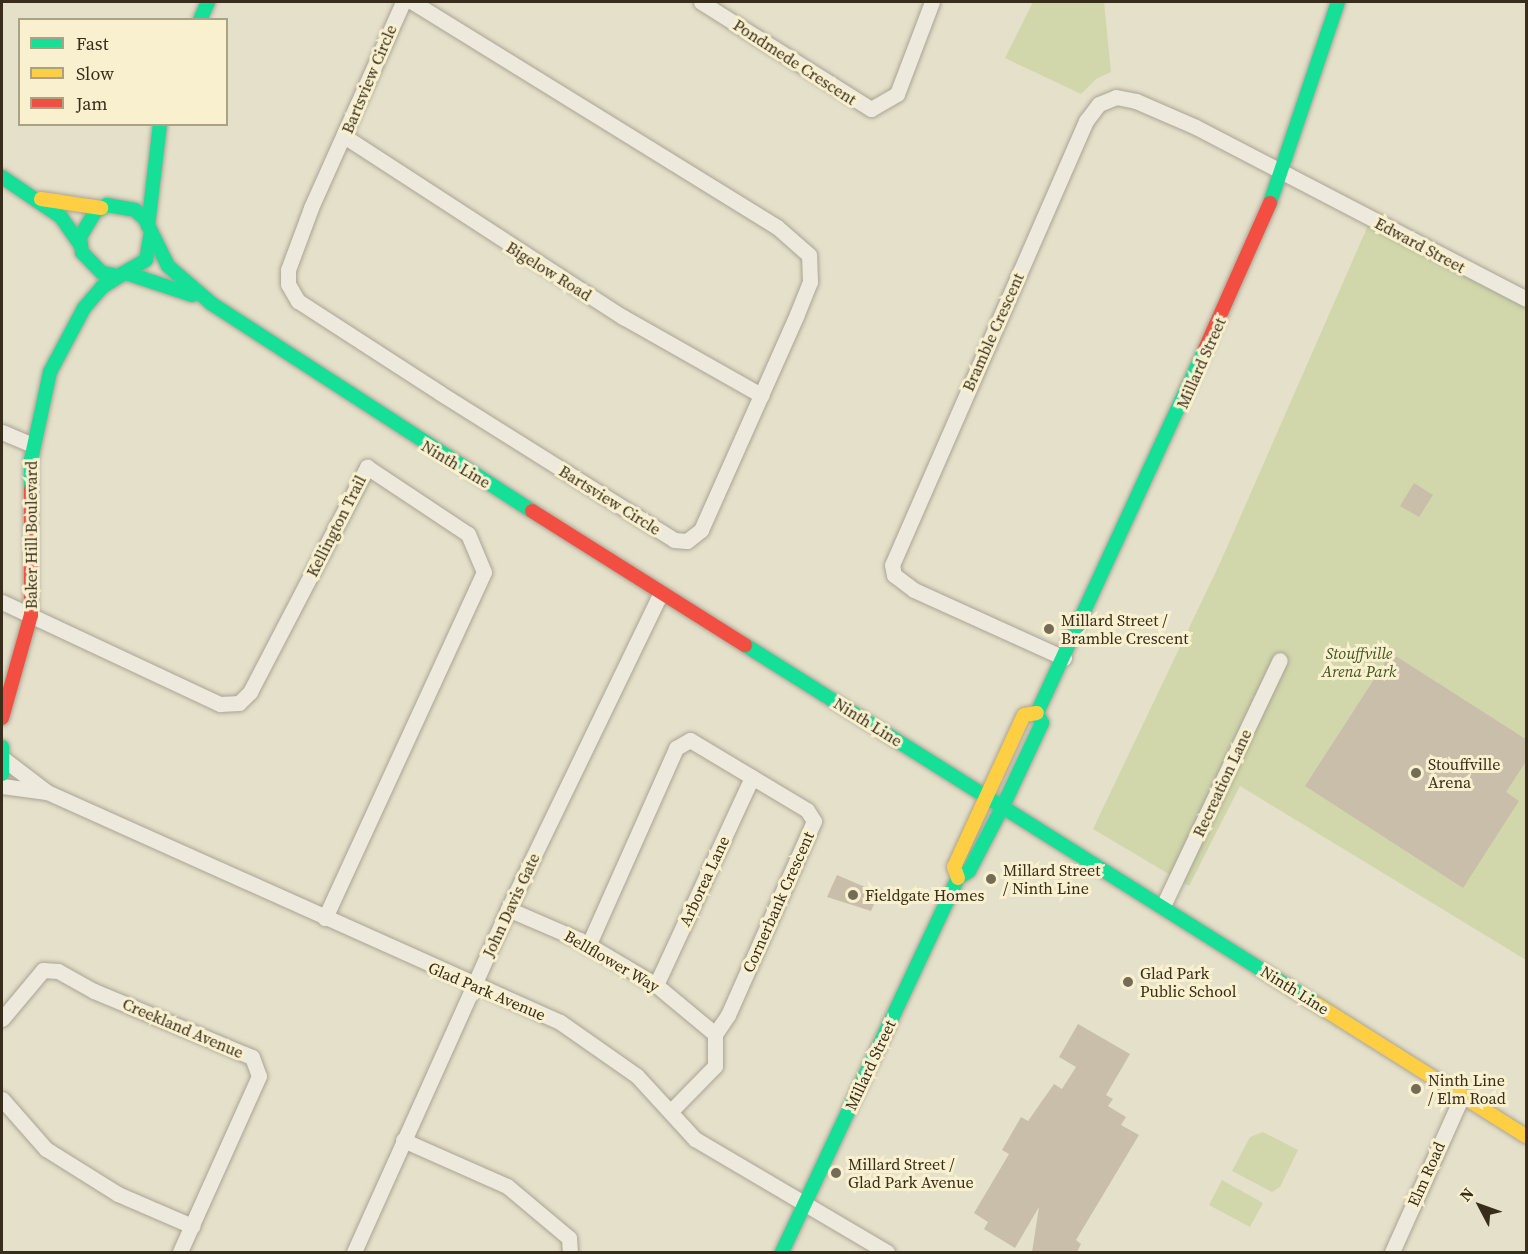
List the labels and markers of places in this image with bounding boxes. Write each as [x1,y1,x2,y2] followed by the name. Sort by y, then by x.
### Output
[1061,610,1188,648] place label: Millard Street / Bramble Crescent
[1042,622,1056,636] marker: Millard Street / Bramble Crescent
[1428,754,1500,792] place label: Stouffville Arena
[1409,766,1423,780] marker: Stouffville Arena
[1003,860,1100,898] place label: Millard Street / Ninth Line
[984,872,998,886] marker: Millard Street / Ninth Line
[865,885,984,905] place label: Fieldgate Homes
[846,888,860,902] marker: Fieldgate Homes
[1140,963,1237,1001] place label: Glad Park Public School
[1121,975,1135,989] marker: Glad Park Public School
[1428,1070,1506,1108] place label: Ninth Line / Elm Road
[1409,1082,1423,1096] marker: Ninth Line / Elm Road
[848,1154,974,1192] place label: Millard Street / Glad Park Avenue
[829,1166,843,1180] marker: Millard Street / Glad Park Avenue

